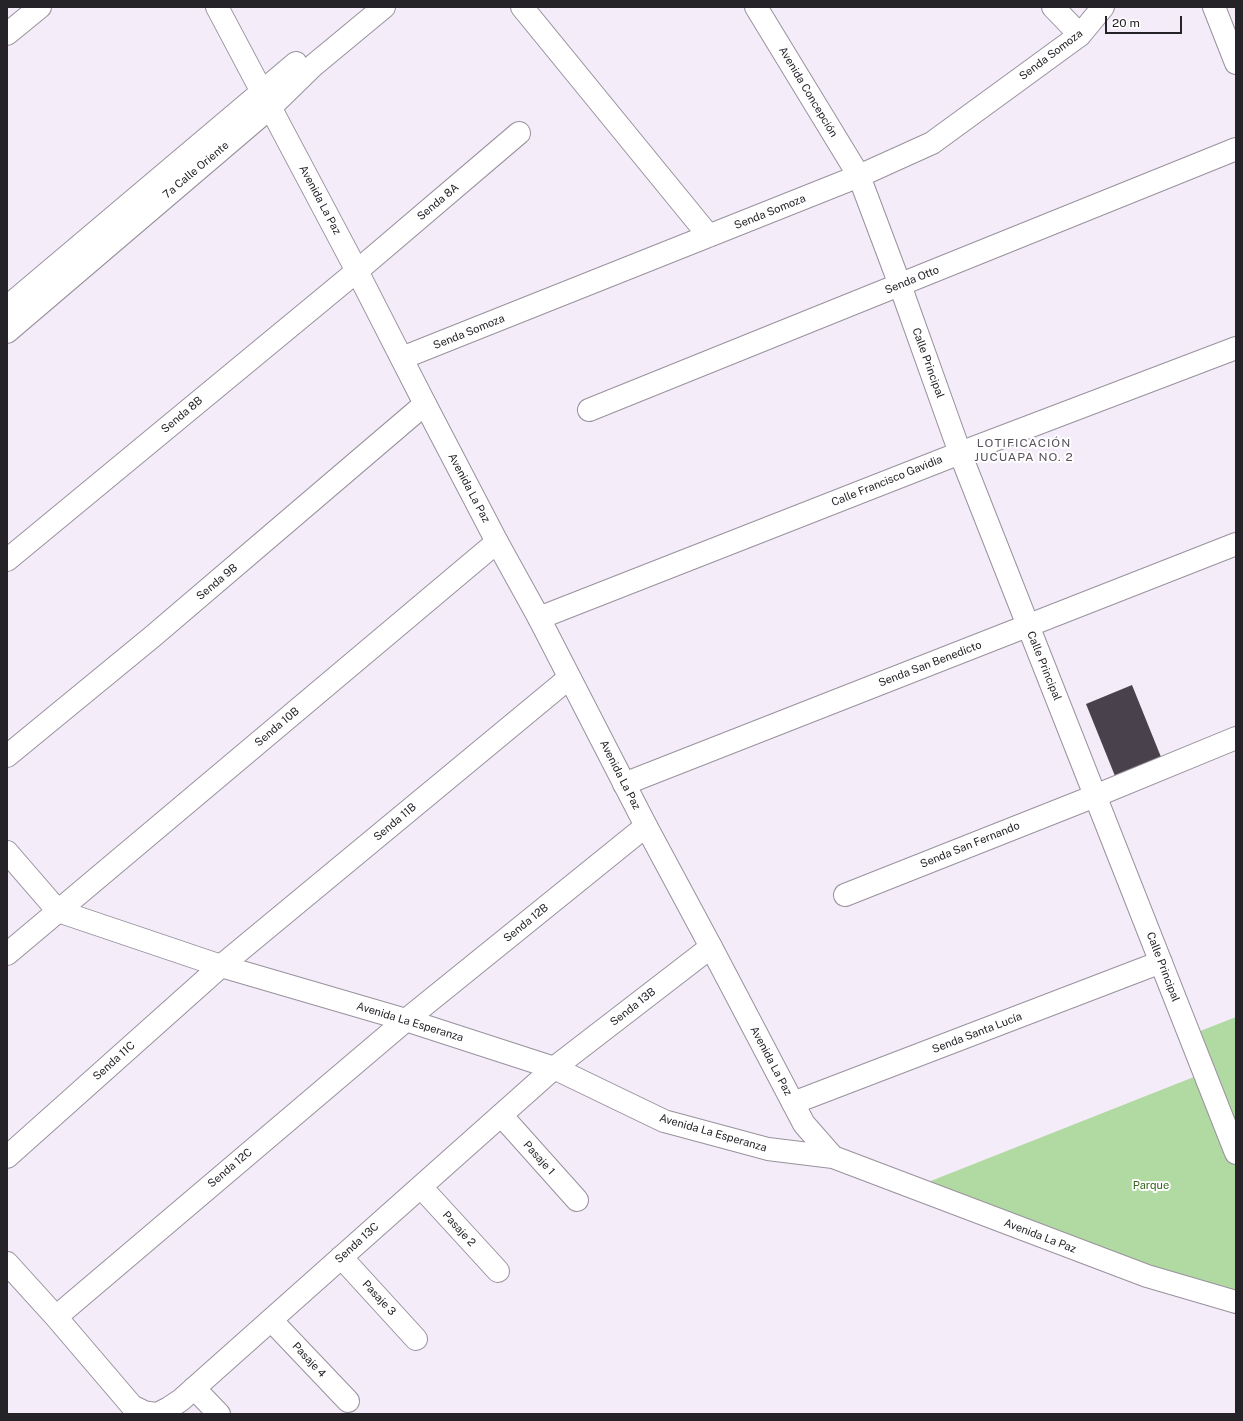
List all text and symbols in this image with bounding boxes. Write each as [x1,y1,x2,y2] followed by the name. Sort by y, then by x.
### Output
[1107,8,1184,34] scale bar
[1112,16,1140,30] text: 20 m
[1017,27,1085,83] street label: Senda Somoza
[776,44,840,140] street label: Avenida Concepción
[160,139,232,201] street label: 7a Calle Oriente
[296,163,344,237] street label: Avenida La Paz
[415,181,461,223] street label: Senda 8A
[732,192,808,232] street label: Senda Somoza
[883,263,941,297] street label: Senda Otto
[431,312,507,352] street label: Senda Somoza
[909,326,947,400] street label: Calle Principal
[159,394,205,436] street label: Senda 8B
[974,436,1074,464] district label: LOTIFICACIÓN JUCUAPA NO. 2
[445,451,493,525] street label: Avenida La Paz
[830,453,944,509] street label: Calle Francisco Gavidia
[194,561,240,603] street label: Senda 9B
[1024,629,1064,703] street label: Calle Principal
[877,638,983,690] street label: Senda San Benedicto
[252,705,302,749] street label: Senda 10B
[597,738,643,812] street label: Avenida La Paz
[371,800,419,844] street label: Senda 11B
[918,819,1022,871] street label: Senda San Fernando
[501,901,551,945] street label: Senda 12B
[1144,930,1182,1004] street label: Calle Principal
[608,985,658,1029] street label: Senda 13B
[355,999,465,1045] street label: Avenida La Esperanza
[930,1010,1024,1056] street label: Senda Santa Lucía
[747,1024,795,1098] street label: Avenida La Paz
[90,1039,138,1083] street label: Senda 11C
[658,1111,768,1155] street label: Avenida La Esperanza
[520,1138,558,1178] street label: Pasaje 1
[205,1146,255,1190] street label: Senda 12C
[1133,1179,1169,1193] park label: Parque
[440,1209,478,1249] street label: Pasaje 2
[1002,1216,1078,1256] street label: Avenida La Paz
[332,1220,382,1266] street label: Senda 13C
[359,1278,399,1318] street label: Pasaje 3
[289,1340,329,1380] street label: Pasaje 4

